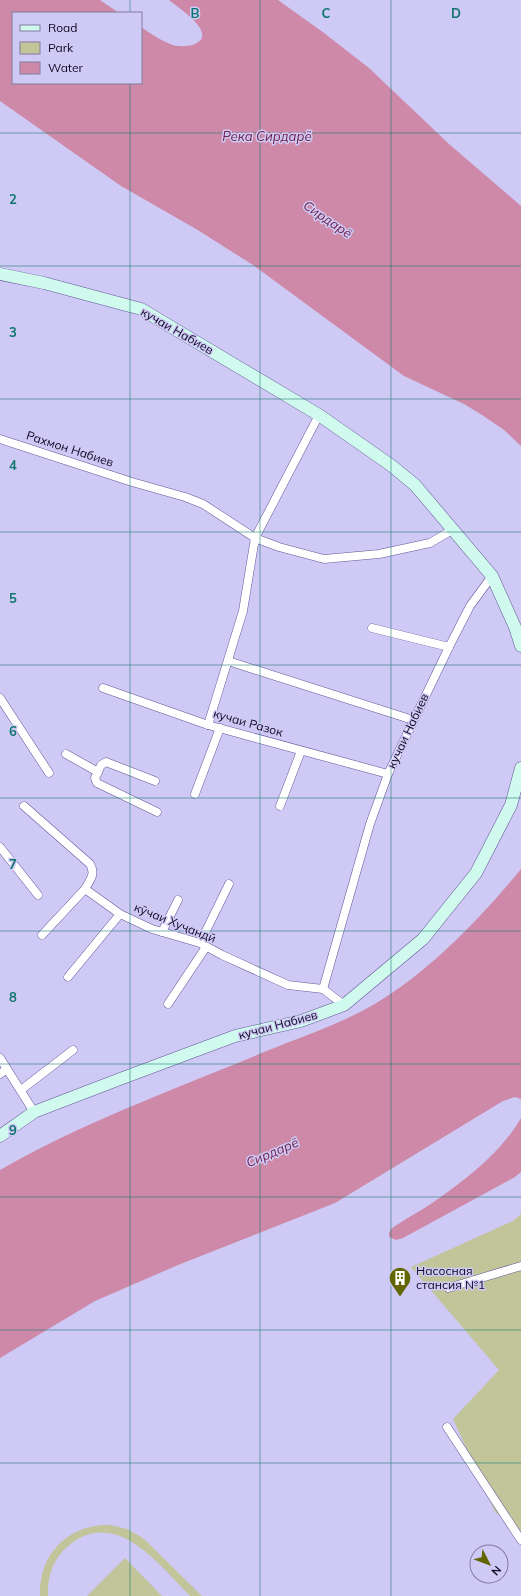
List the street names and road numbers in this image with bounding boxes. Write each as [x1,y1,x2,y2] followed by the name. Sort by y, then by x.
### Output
[138,304,216,358] street label: кучаи Набиев
[25,427,116,470] street label: Рахмон Набиев
[384,691,432,771] street label: кучаи Набиев
[212,705,285,740] street label: кучаи Разок
[132,899,218,946] street label: кӯчаи Хуҷандӣ
[237,1007,319,1042] street label: кучаи Набиев

